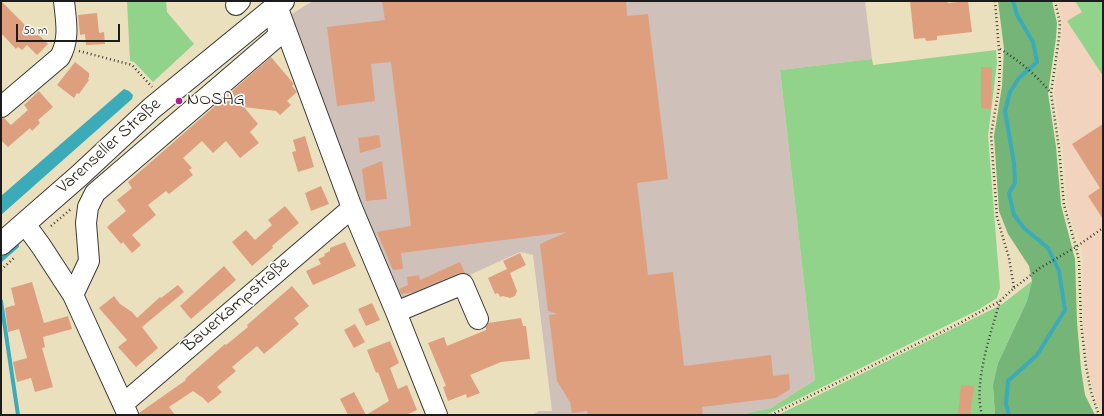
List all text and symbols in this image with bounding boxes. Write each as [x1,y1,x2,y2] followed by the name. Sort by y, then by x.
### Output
[18,16,122,42] scale bar
[23,22,47,40] text: 50 m
[187,90,245,112] place label: NOSAG
[54,95,166,199] street label: Varenseller Straße
[174,96,184,106] marker: NOSAG
[179,254,295,358] street label: Bauerkampstraße

